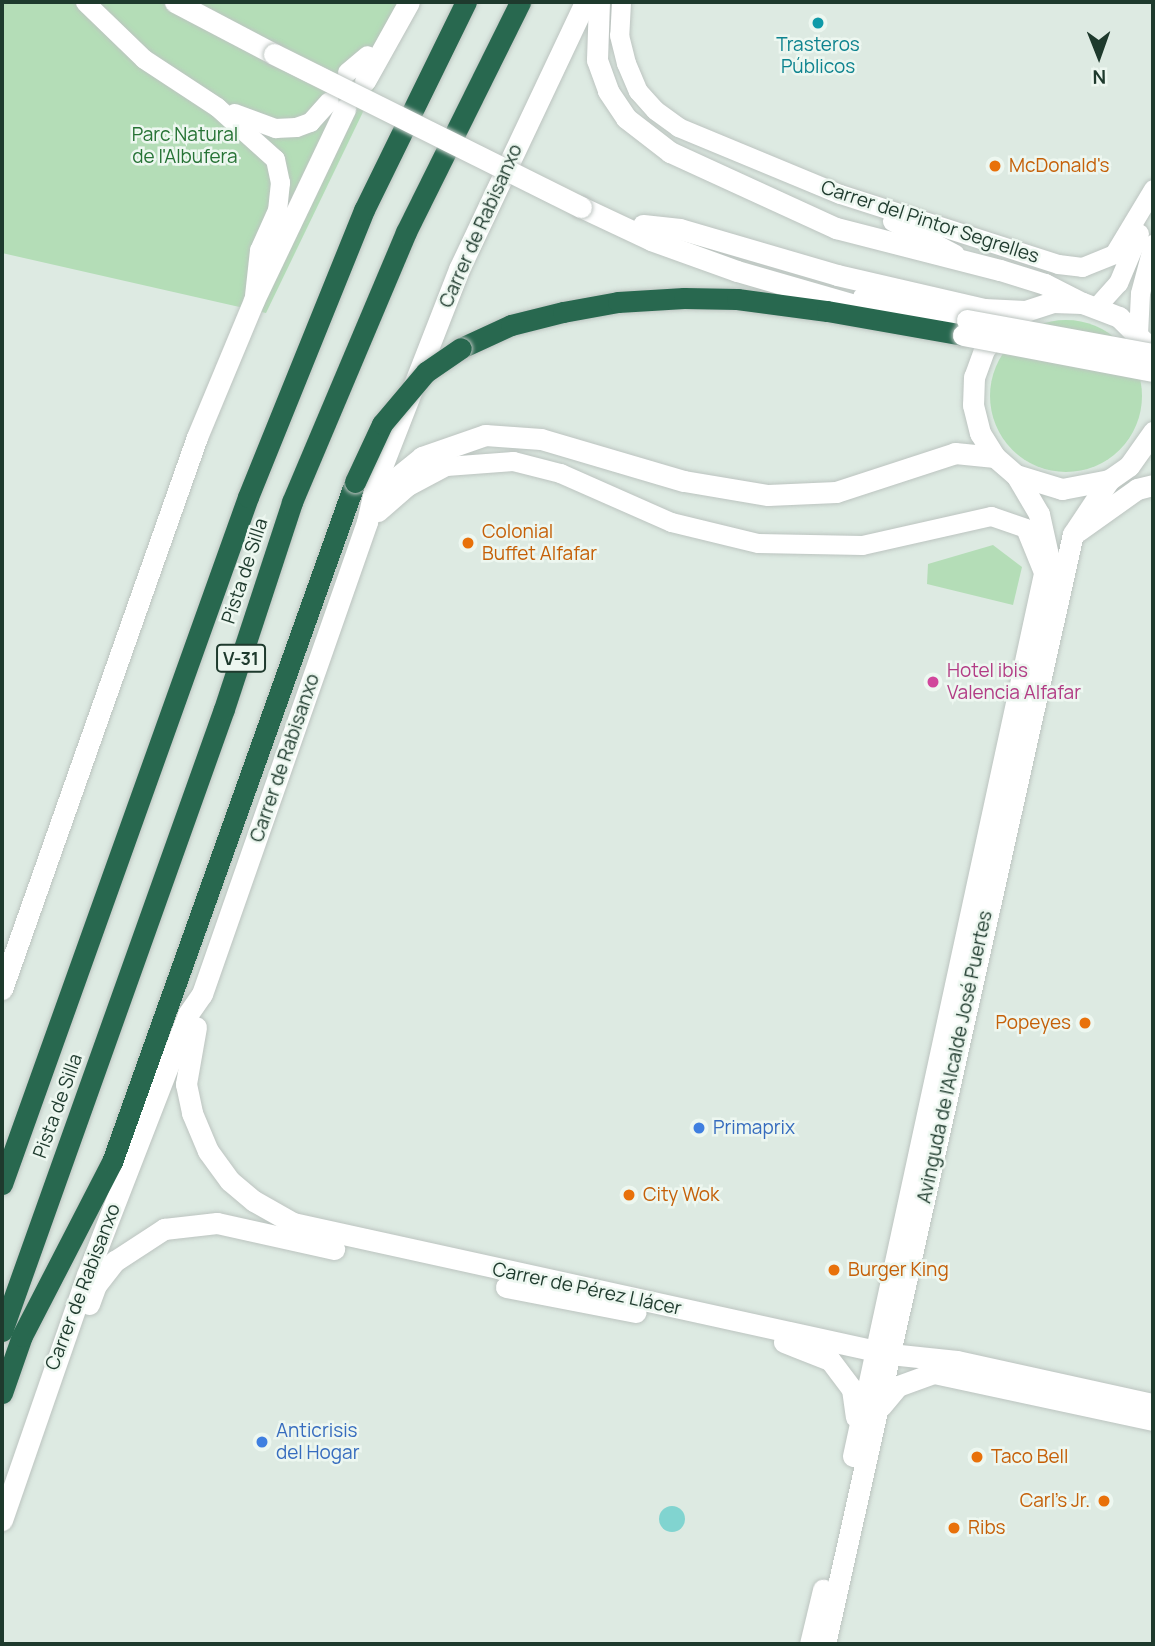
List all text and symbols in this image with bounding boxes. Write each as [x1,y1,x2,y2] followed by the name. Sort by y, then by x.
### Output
[810,15,826,31] marker: Trasteros Públicos
[1064,21,1134,91] north arrow
[776,34,860,78] place label: Trasteros Públicos
[1092,64,1106,90] text: N
[132,124,238,168] park label: Parc Natural de l'Albufera
[435,141,527,311] street label: Carrer de Rabisanxo
[1009,155,1110,177] place label: McDonald's
[987,158,1003,174] marker: McDonald's
[818,176,1042,268] street label: Carrer del Pintor Segrelles
[217,515,273,627] street label: Pista de Silla
[482,521,597,565] place label: Colonial Buffet Alfafar
[460,535,476,551] marker: Colonial Buffet Alfafar
[215,644,267,672] road number: V-31
[947,660,1081,704] place label: Hotel ibis Valencia Alfafar
[245,671,325,845] street label: Carrer de Rabisanxo
[925,674,941,690] marker: Hotel ibis Valencia Alfafar
[913,909,997,1205] street label: Avinguda de l'Alcalde José Puertes
[995,1012,1071,1034] place label: Popeyes
[1077,1015,1093,1031] marker: Popeyes
[29,1051,87,1161] street label: Pista de Silla
[713,1117,795,1139] place label: Primaprix
[691,1120,707,1136] marker: Primaprix
[643,1184,719,1206] place label: City Wok
[621,1187,637,1203] marker: City Wok
[41,1201,125,1373] street label: Carrer de Rabisanxo
[490,1258,684,1320] street label: Carrer de Pérez Llácer
[848,1259,949,1281] place label: Burger King
[826,1262,842,1278] marker: Burger King
[276,1420,359,1464] place label: Anticrisis del Hogar
[254,1434,270,1450] marker: Anticrisis del Hogar
[991,1446,1068,1468] place label: Taco Bell
[969,1449,985,1465] marker: Taco Bell
[1020,1490,1090,1512] place label: Carl's Jr.
[1096,1493,1112,1509] marker: Carl's Jr.
[968,1517,1006,1539] place label: Ribs
[946,1520,962,1536] marker: Ribs

